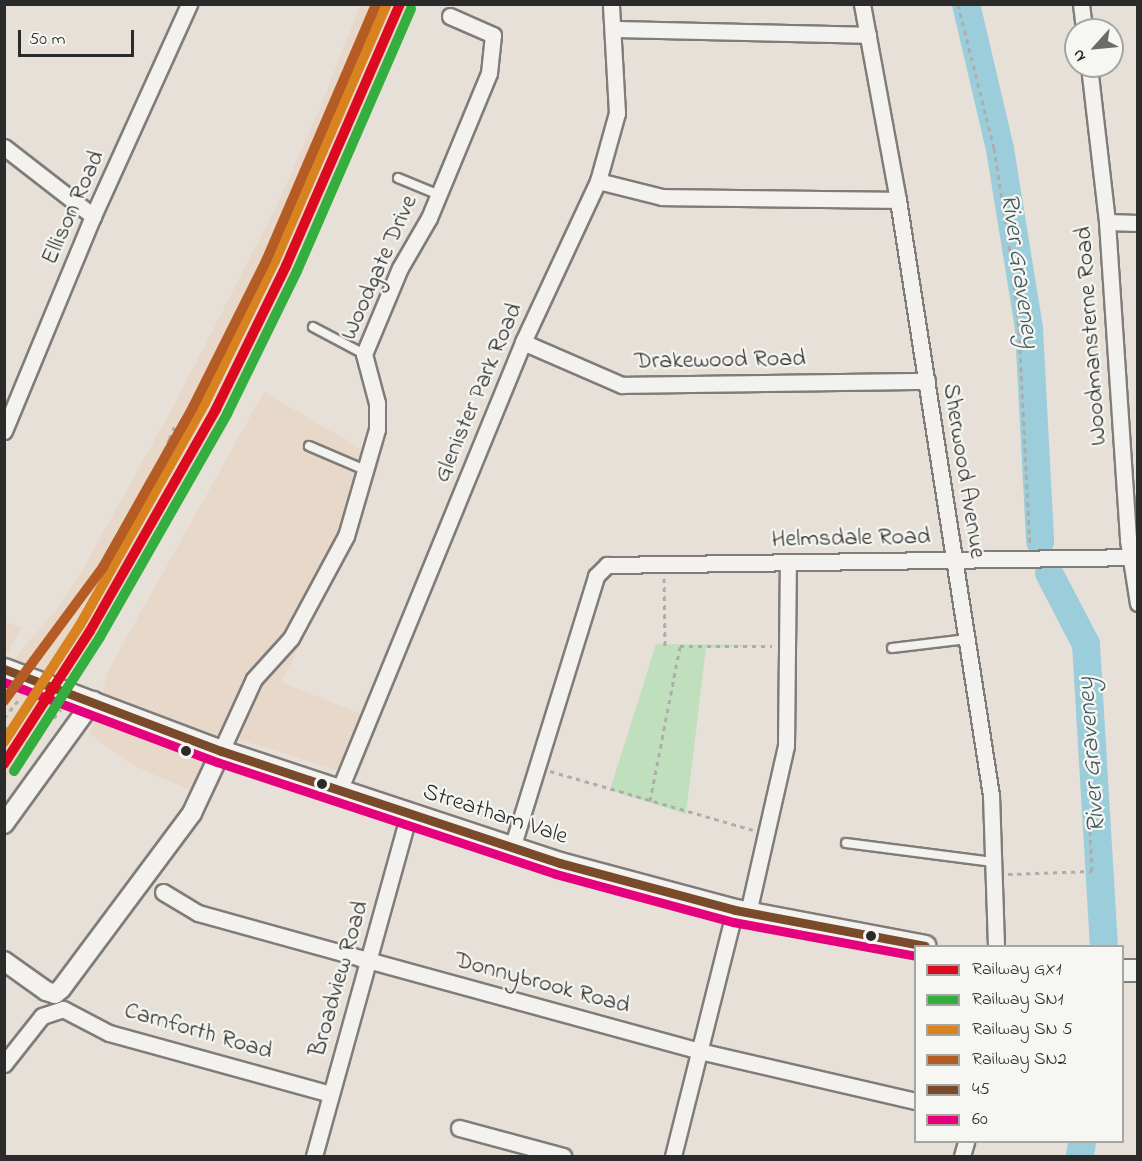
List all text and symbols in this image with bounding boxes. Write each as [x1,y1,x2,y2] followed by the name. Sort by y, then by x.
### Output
[21,18,136,56] scale bar
[1064,18,1124,78] north arrow
[29,27,66,53] text: 50 m
[1067,45,1093,66] text: N
[36,147,112,269] street label: Ellison Road
[335,191,425,345] street label: Woodgate Drive
[992,192,1044,350] water label: River Graveney
[1070,225,1114,447] street label: Woodmansterne Road
[428,299,530,487] street label: Glenister Park Road
[634,345,806,377] street label: Drakewood Road
[935,381,991,561] street label: Sherwood Avenue
[771,523,931,555] street label: Helmsdale Road
[1072,676,1114,834] water label: River Graveney
[180,745,192,757] unlabelled marker
[316,778,328,790] unlabelled marker
[419,778,571,852] street label: Streatham Vale
[304,898,376,1060] street label: Broadview Road
[865,930,877,942] unlabelled marker
[914,945,1124,1143] legend
[451,947,633,1021] street label: Donnybrook Road
[972,957,1061,983] text: Railway GX1
[972,987,1063,1013] text: Railway SN1
[121,997,275,1067] street label: Carnforth Road
[972,1017,1072,1043] text: Railway SN 5
[972,1047,1067,1073] text: Railway SN2
[972,1077,990,1103] text: 45
[972,1107,988,1133] text: 60

